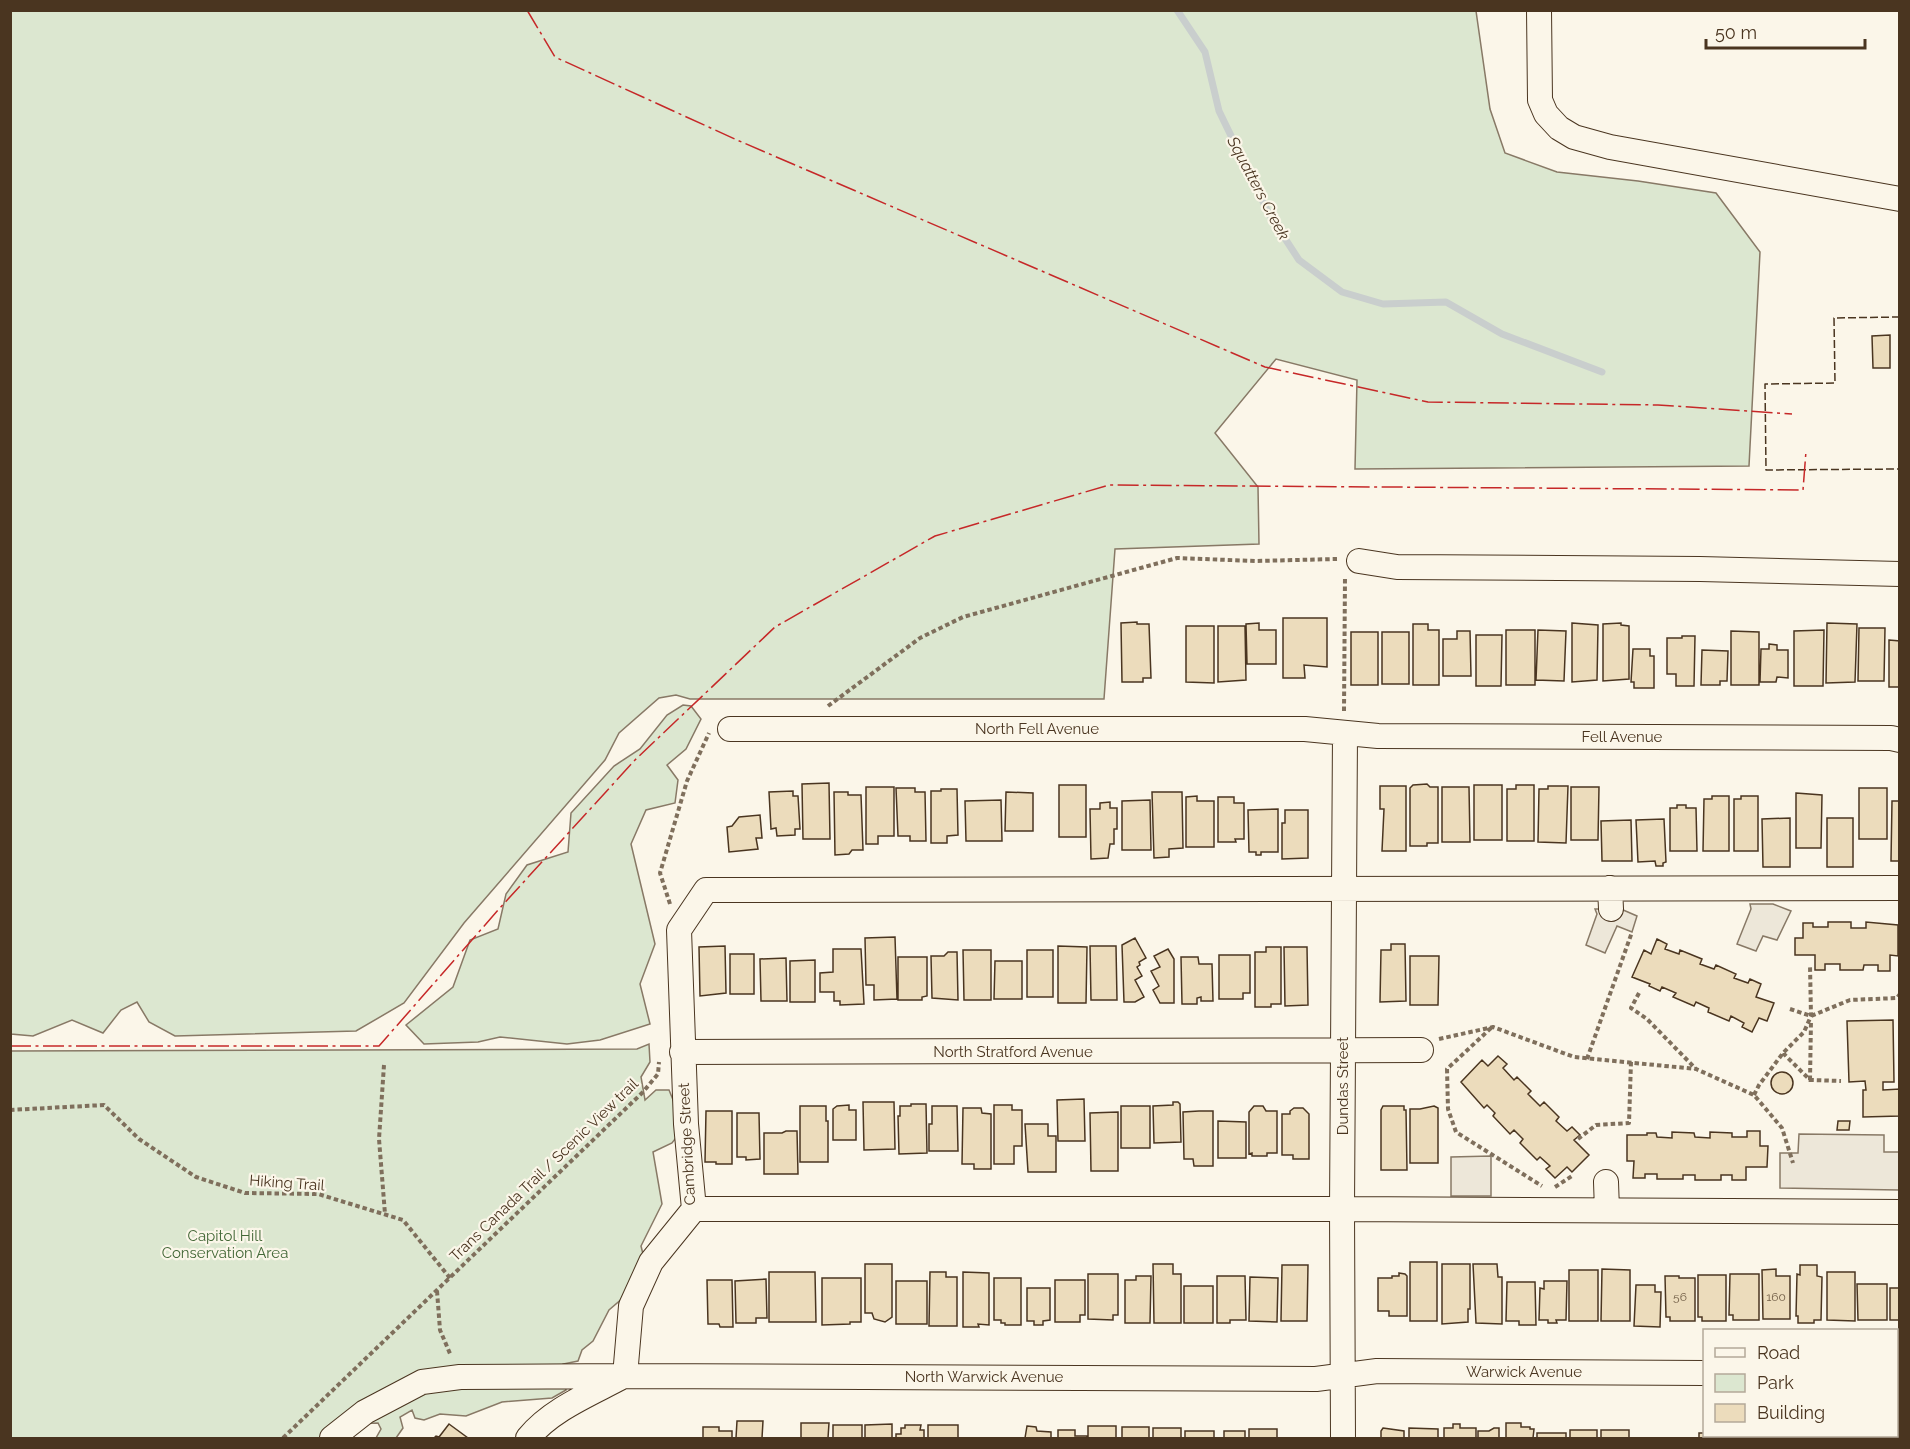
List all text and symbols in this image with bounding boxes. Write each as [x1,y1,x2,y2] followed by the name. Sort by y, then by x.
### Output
[1706,12,1865,50] scale bar
[1715,22,1757,43] text: 50 m
[1223,132,1294,244] water label: Squatters Creek
[975,720,1099,738] street label: North Fell Avenue
[1582,728,1663,746] street label: Fell Avenue
[1334,1037,1352,1135] street label: Dundas Street
[933,1043,1093,1061] street label: North Stratford Avenue
[446,1074,643,1265] street label: Trans Canada Trail / Scenic View trail
[675,1082,699,1206] street label: Cambridge Street
[249,1171,326,1195] street label: Hiking Trail
[162,1227,288,1262] park label: Capitol Hill Conservation Area
[1673,1290,1687,1304] house number: 56
[1766,1290,1786,1304] house number: 160
[1703,1329,1898,1437] legend
[1757,1342,1800,1363] text: Road
[1466,1363,1582,1381] street label: Warwick Avenue
[905,1368,1064,1386] street label: North Warwick Avenue
[1757,1372,1794,1393] text: Park
[1757,1402,1825,1423] text: Building

